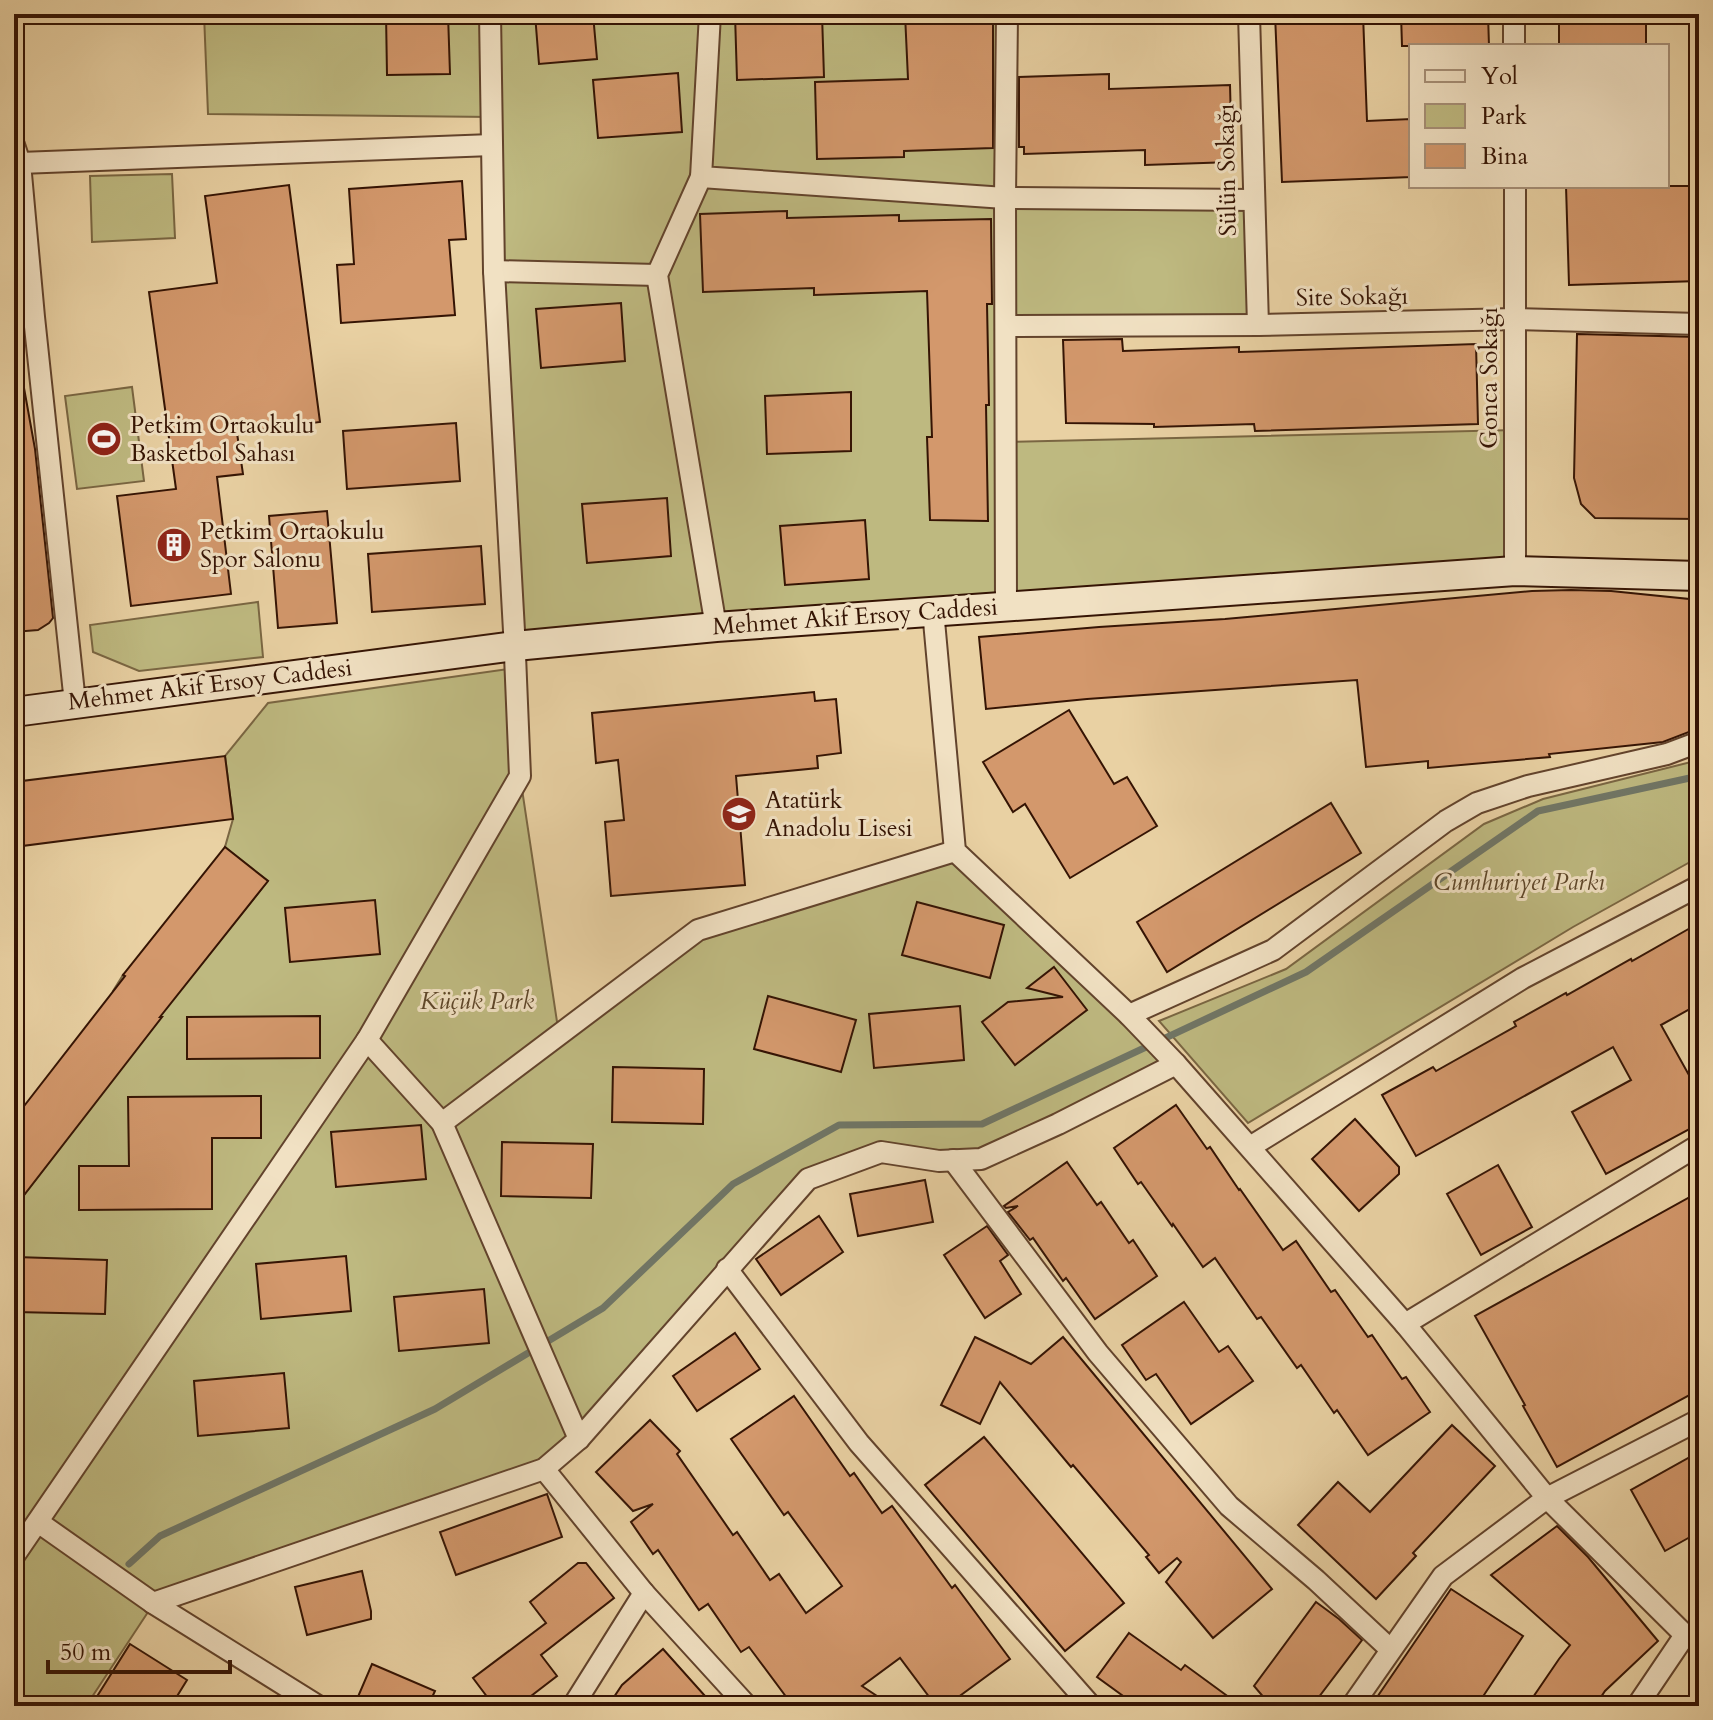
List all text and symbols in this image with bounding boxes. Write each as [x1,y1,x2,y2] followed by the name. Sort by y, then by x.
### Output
[1409,44,1669,188] legend
[1481,60,1518,93] text: Yol
[1481,100,1527,133] text: Park
[1209,103,1245,237] street label: Sülün Sokağı
[1481,140,1529,173] text: Bina
[1296,280,1409,314] street label: Site Sokağı
[1473,307,1506,449] street label: Gonca Sokağı
[130,409,315,470] place label: Petkim Ortaokulu Basketbol Sahası
[85,420,123,458] sports icon: Petkim Ortaokulu Basketbol Sahası
[200,515,385,576] place label: Petkim Ortaokulu Spor Salonu
[155,526,193,564] building icon: Petkim Ortaokulu Spor Salonu
[711,591,999,643] street label: Mehmet Akif Ersoy Caddesi
[66,651,354,719] street label: Mehmet Akif Ersoy Caddesi
[765,784,913,845] place label: Atatürk Anadolu Lisesi
[720,795,758,833] school or university icon: Atatürk Anadolu Lisesi
[1433,866,1605,899] park label: Cumhuriyet Parkı
[420,985,534,1018] park label: Küçük Park
[48,1624,230,1674] scale bar
[60,1636,112,1669] text: 50 m

